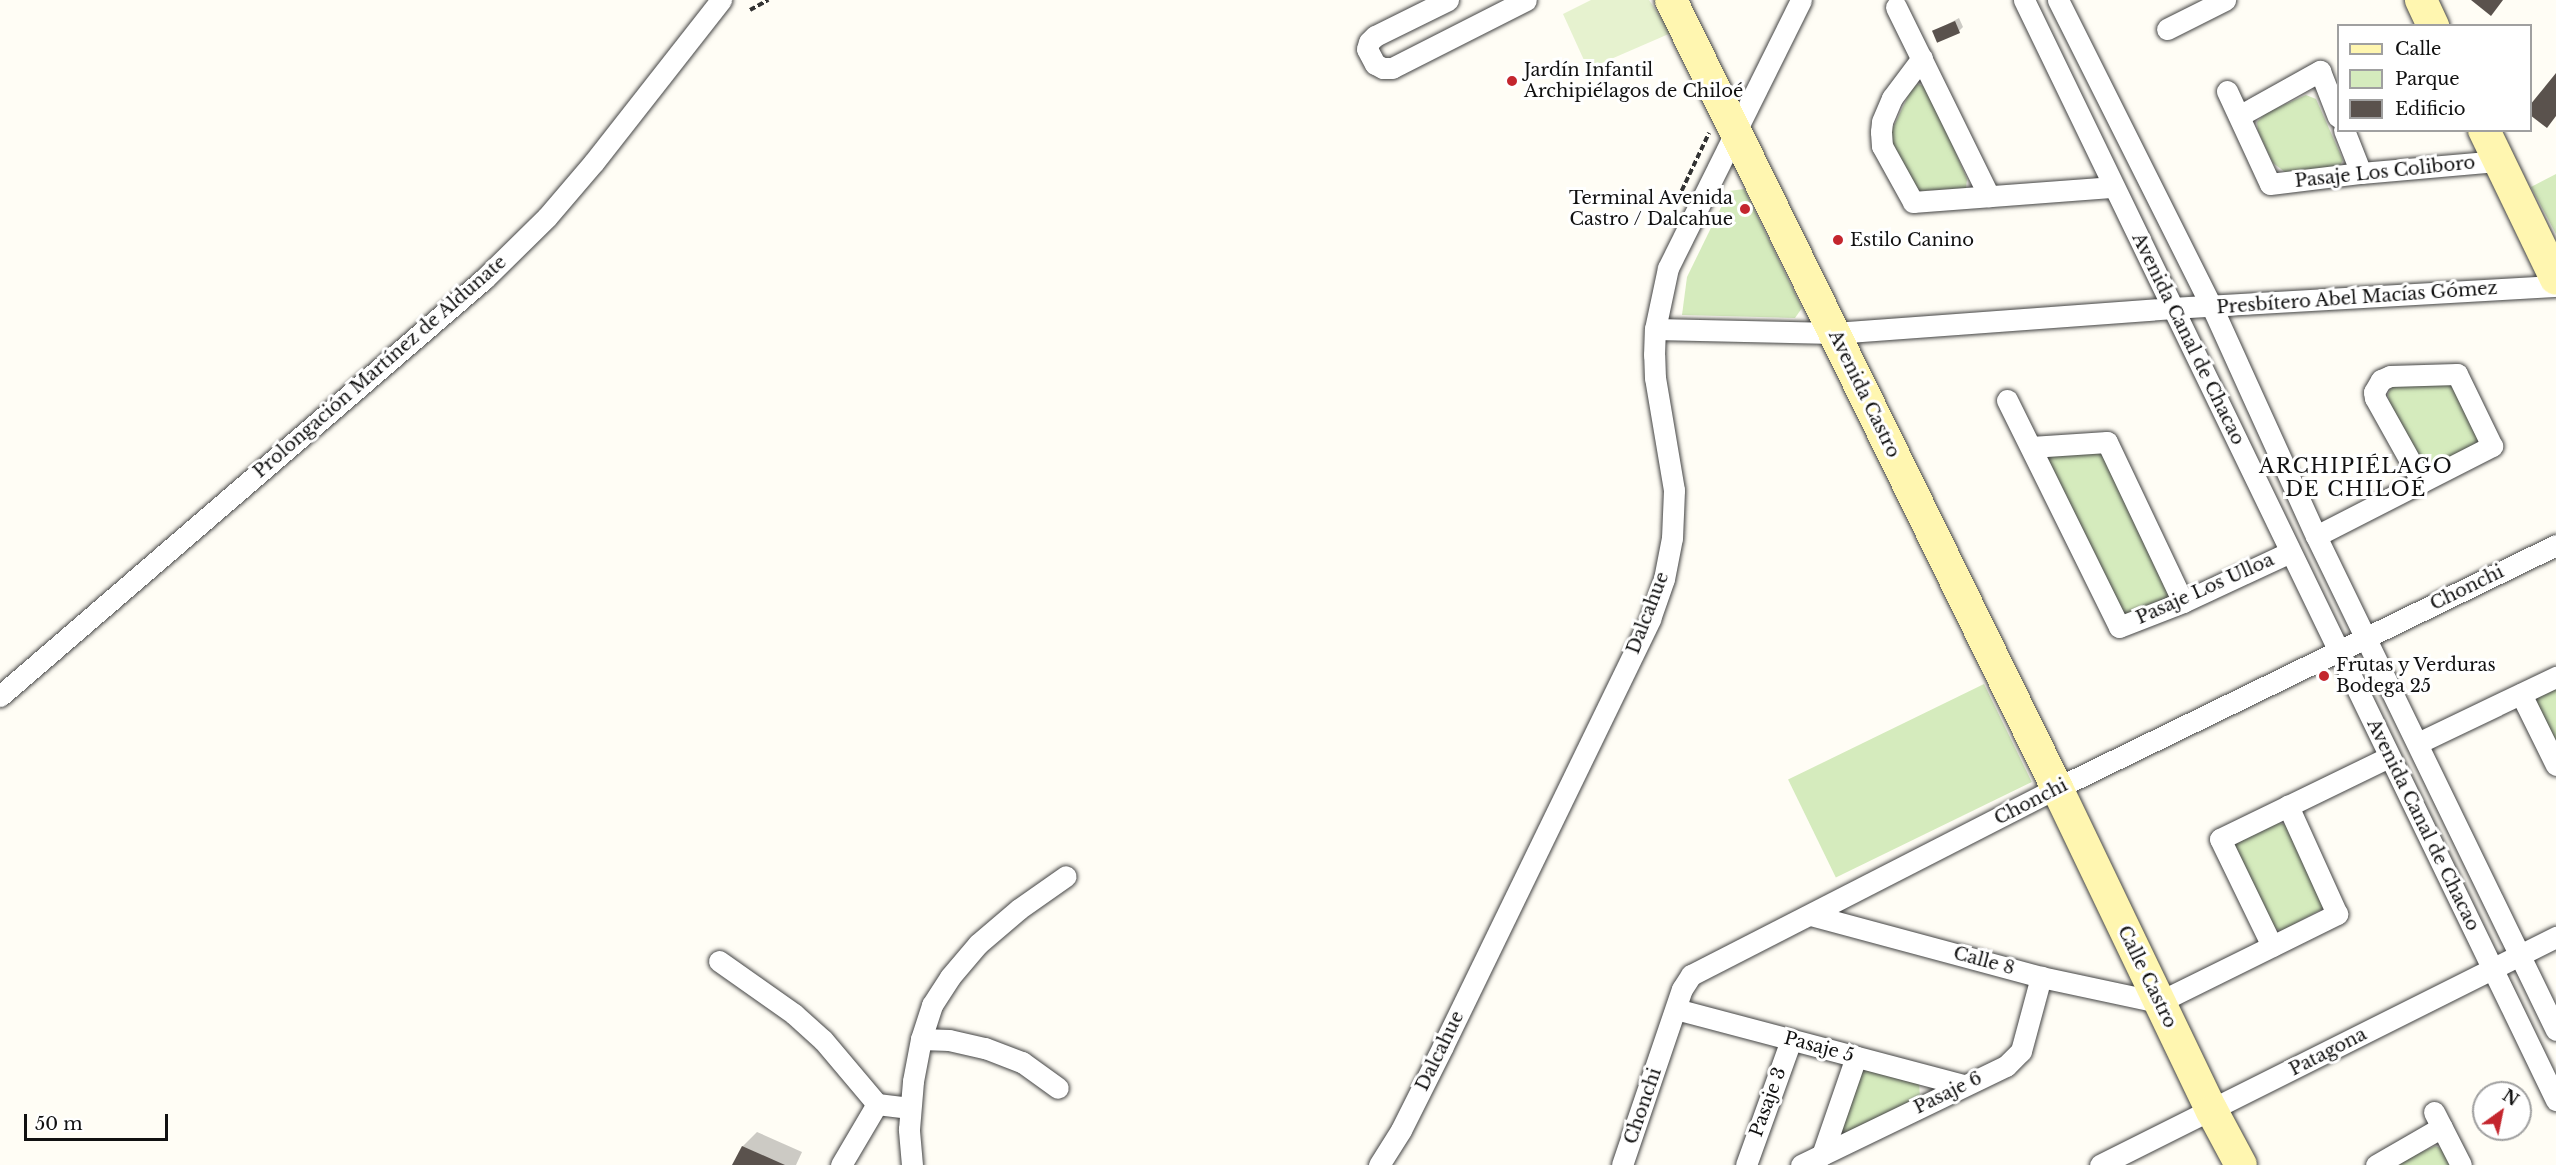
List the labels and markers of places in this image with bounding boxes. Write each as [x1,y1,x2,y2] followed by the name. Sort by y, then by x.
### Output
[1524,60,1743,103] place label: Jardín Infantil Archipiélagos de Chiloé
[1505,74,1519,88] marker: Jardín Infantil Archipiélagos de Chiloé
[1568,188,1733,230] place label: Terminal Avenida Castro / Dalcahue
[1738,202,1752,216] marker: Terminal Avenida Castro / Dalcahue
[1850,229,1974,251] place label: Estilo Canino
[1831,233,1845,247] marker: Estilo Canino
[2336,655,2498,698] place label: Frutas y Verduras Bodega 25
[2317,669,2331,683] marker: Frutas y Verduras Bodega 25

